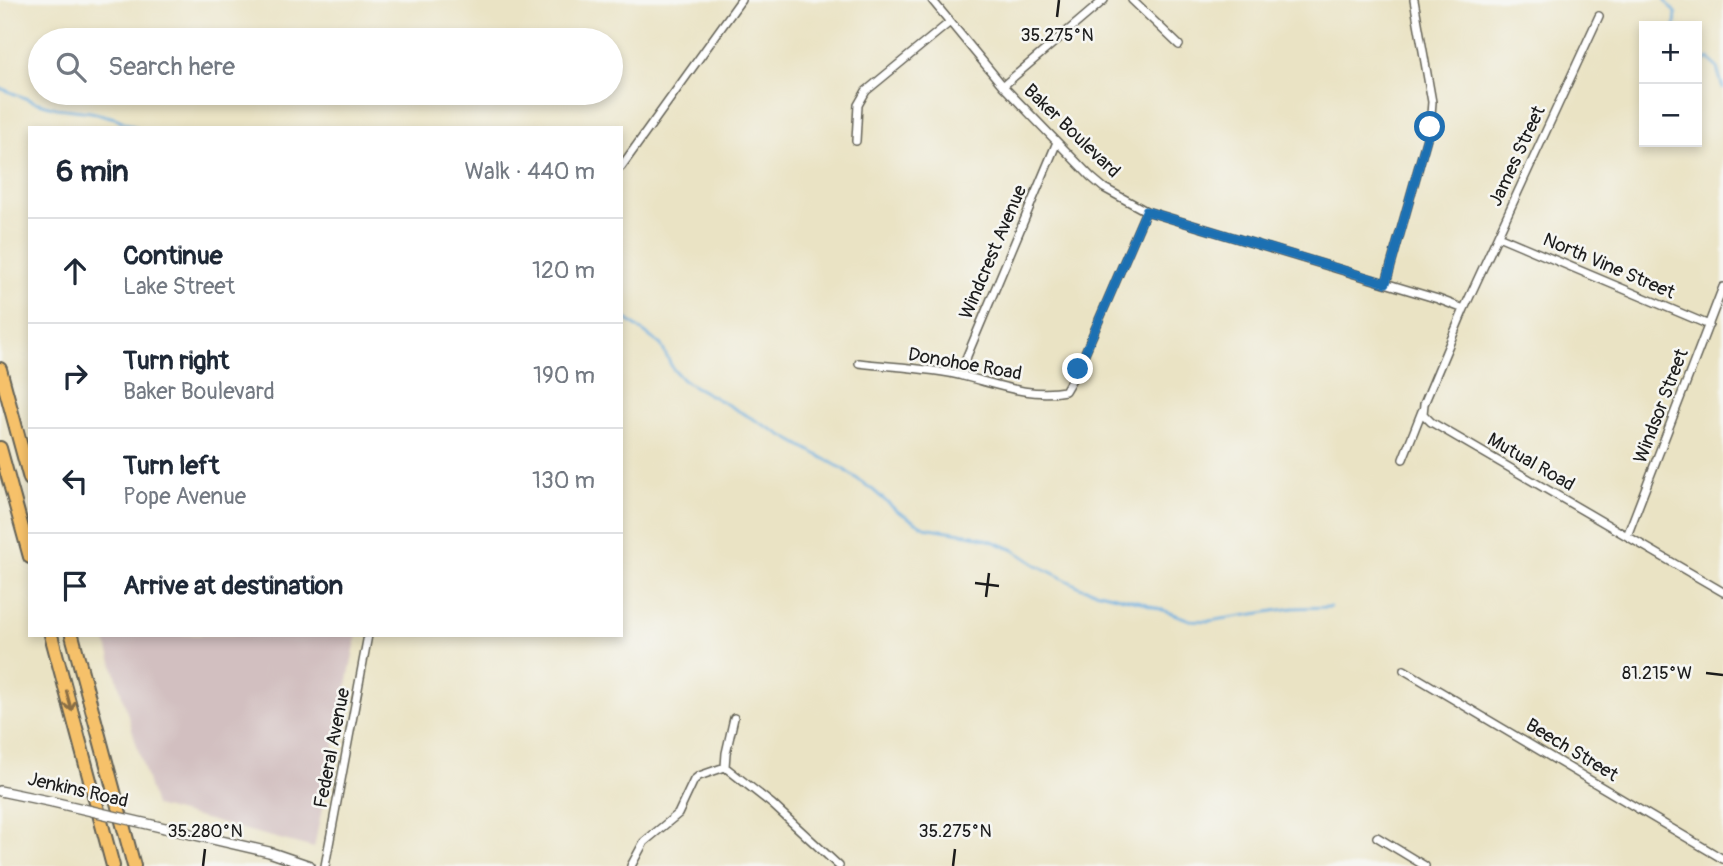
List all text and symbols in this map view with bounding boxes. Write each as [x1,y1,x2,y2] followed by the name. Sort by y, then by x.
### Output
[1639,21,1702,147] map controls
[1639,21,1702,84] button: +
[1020,24,1094,47] text: 35.275°N
[28,28,623,105] search box
[52,48,90,86] icon: search
[108,51,235,83] text: Search here
[1019,79,1125,183] street label: Baker Boulevard
[1639,84,1702,147] button: −
[1483,102,1551,210] street label: James Street
[1414,111,1445,142] route start
[56,153,129,190] text: 6 min
[464,157,595,186] text: Walk · 440 m
[954,181,1032,323] street label: Windcrest Avenue
[1539,227,1679,305] street label: North Vine Street
[123,240,223,272] text: Continue
[56,252,94,290] icon: ahead
[532,256,595,285] text: 120 m
[123,272,235,301] text: Lake Street
[906,342,1024,386] street label: Donohoe Road
[123,345,229,377] text: Turn right
[1628,345,1694,467] street label: Windsor Street
[1062,353,1093,384] route end
[56,357,94,395] icon: right
[533,361,595,390] text: 190 m
[123,377,275,406] text: Baker Boulevard
[1483,427,1579,497] street label: Mutual Road
[123,450,219,482] text: Turn left
[56,462,94,500] icon: left
[532,466,595,495] text: 130 m
[123,482,246,511] text: Pope Avenue
[56,567,94,605] icon: arrive
[123,570,343,602] text: Arrive at destination
[1622,662,1692,685] text: 81.215°W
[309,685,356,810] street label: Federal Avenue
[63,689,76,712] one-way arrow
[1521,713,1623,787] street label: Beech Street
[25,767,131,813] street label: Jenkins Road
[167,820,243,843] text: 35.280°N
[918,820,992,843] text: 35.275°N

